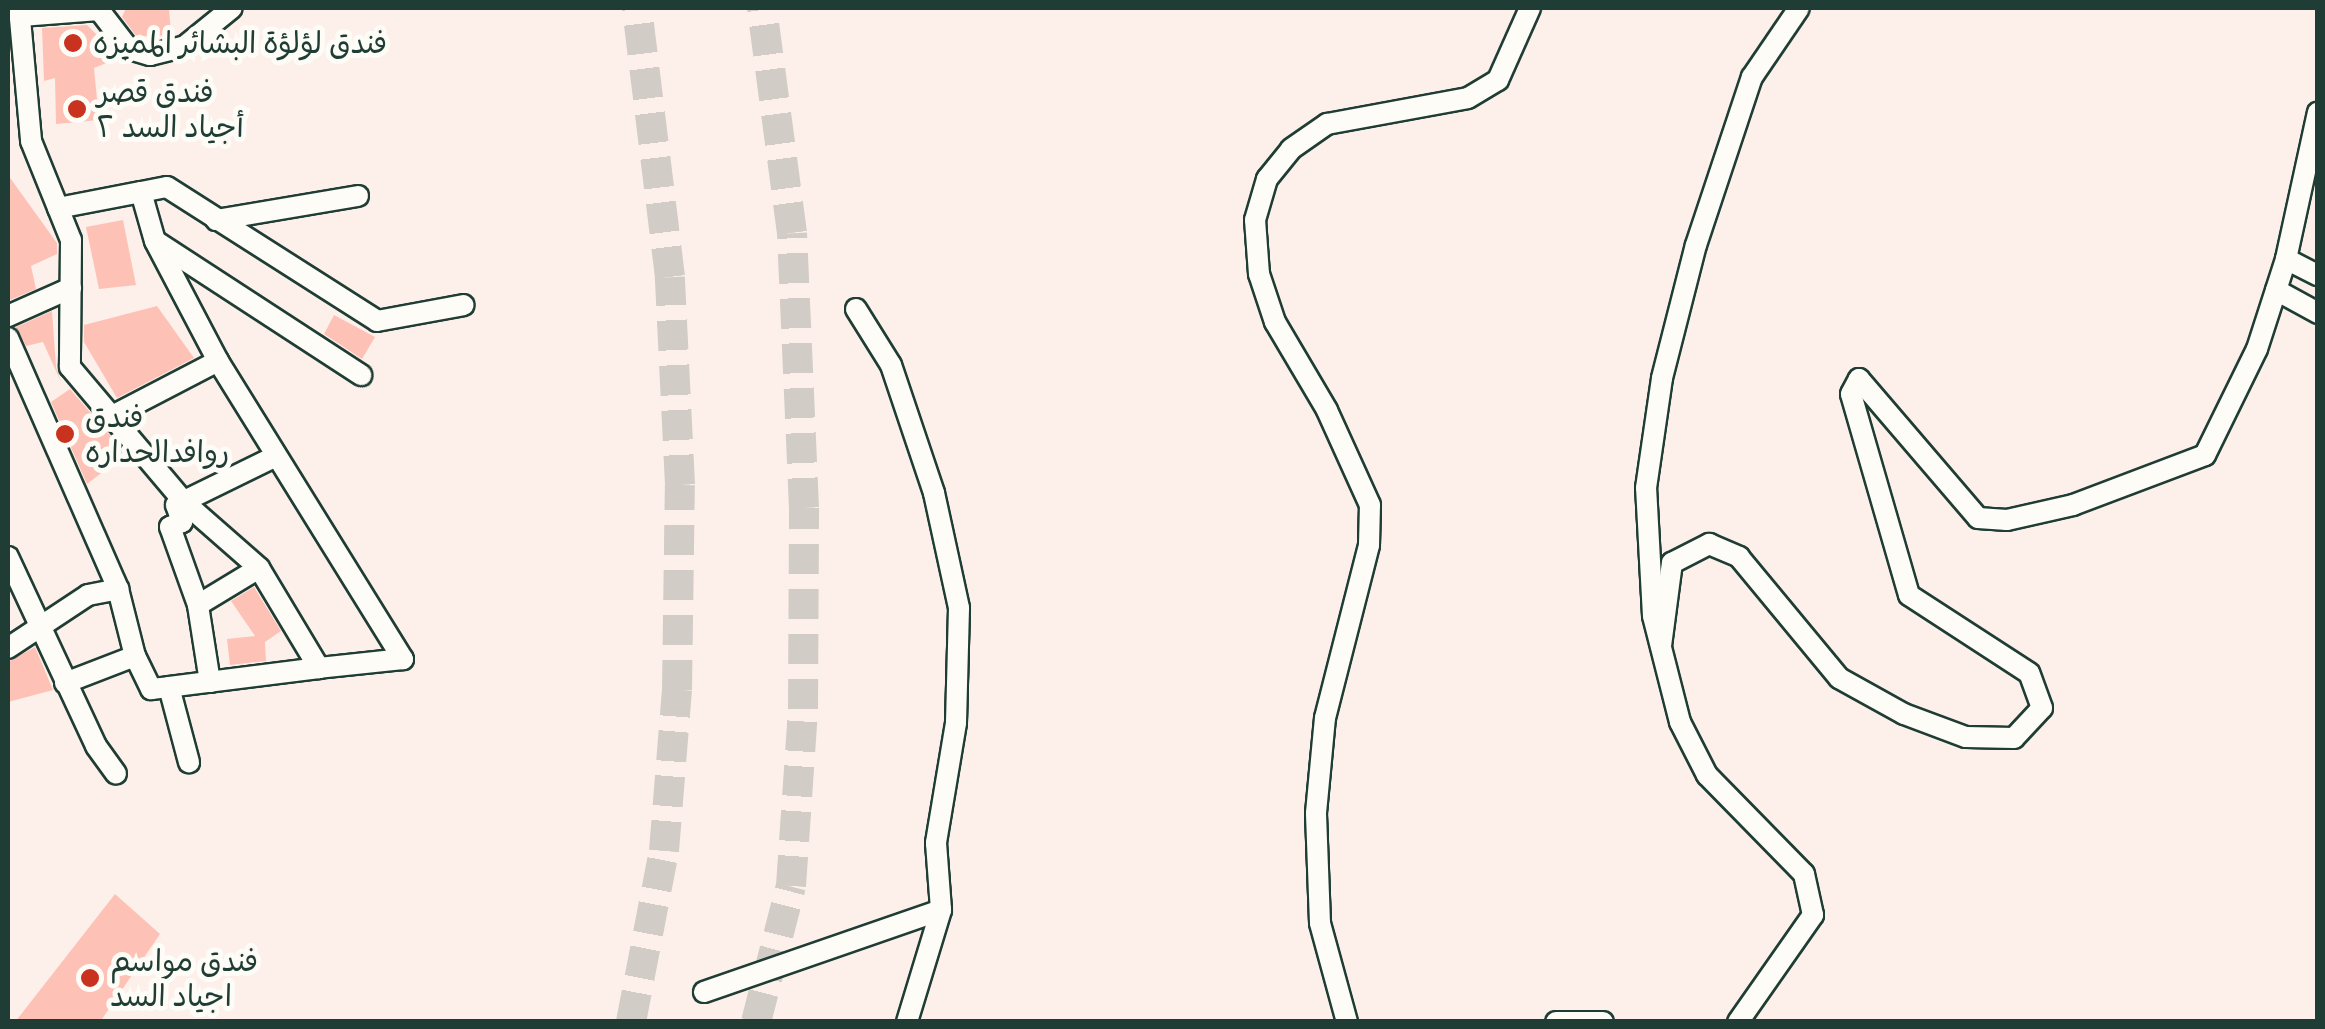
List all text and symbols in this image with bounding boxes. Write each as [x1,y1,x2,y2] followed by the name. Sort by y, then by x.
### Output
[93,25,387,61] place label: فندق لؤلؤة البشائر المميزه
[62,32,84,54] marker: فندق لؤلؤة البشائر المميزه
[97,74,244,144] place label: فندق قصر أجياد السد ٢
[66,98,88,120] marker: فندق قصر أجياد السد ٢
[85,399,229,470] place label: فندق روافدالحدارہ
[54,423,76,445] marker: فندق روافدالحدارہ
[110,943,258,1014] place label: فندق مواسم اجياد السد
[79,967,101,989] marker: فندق مواسم اجياد السد

